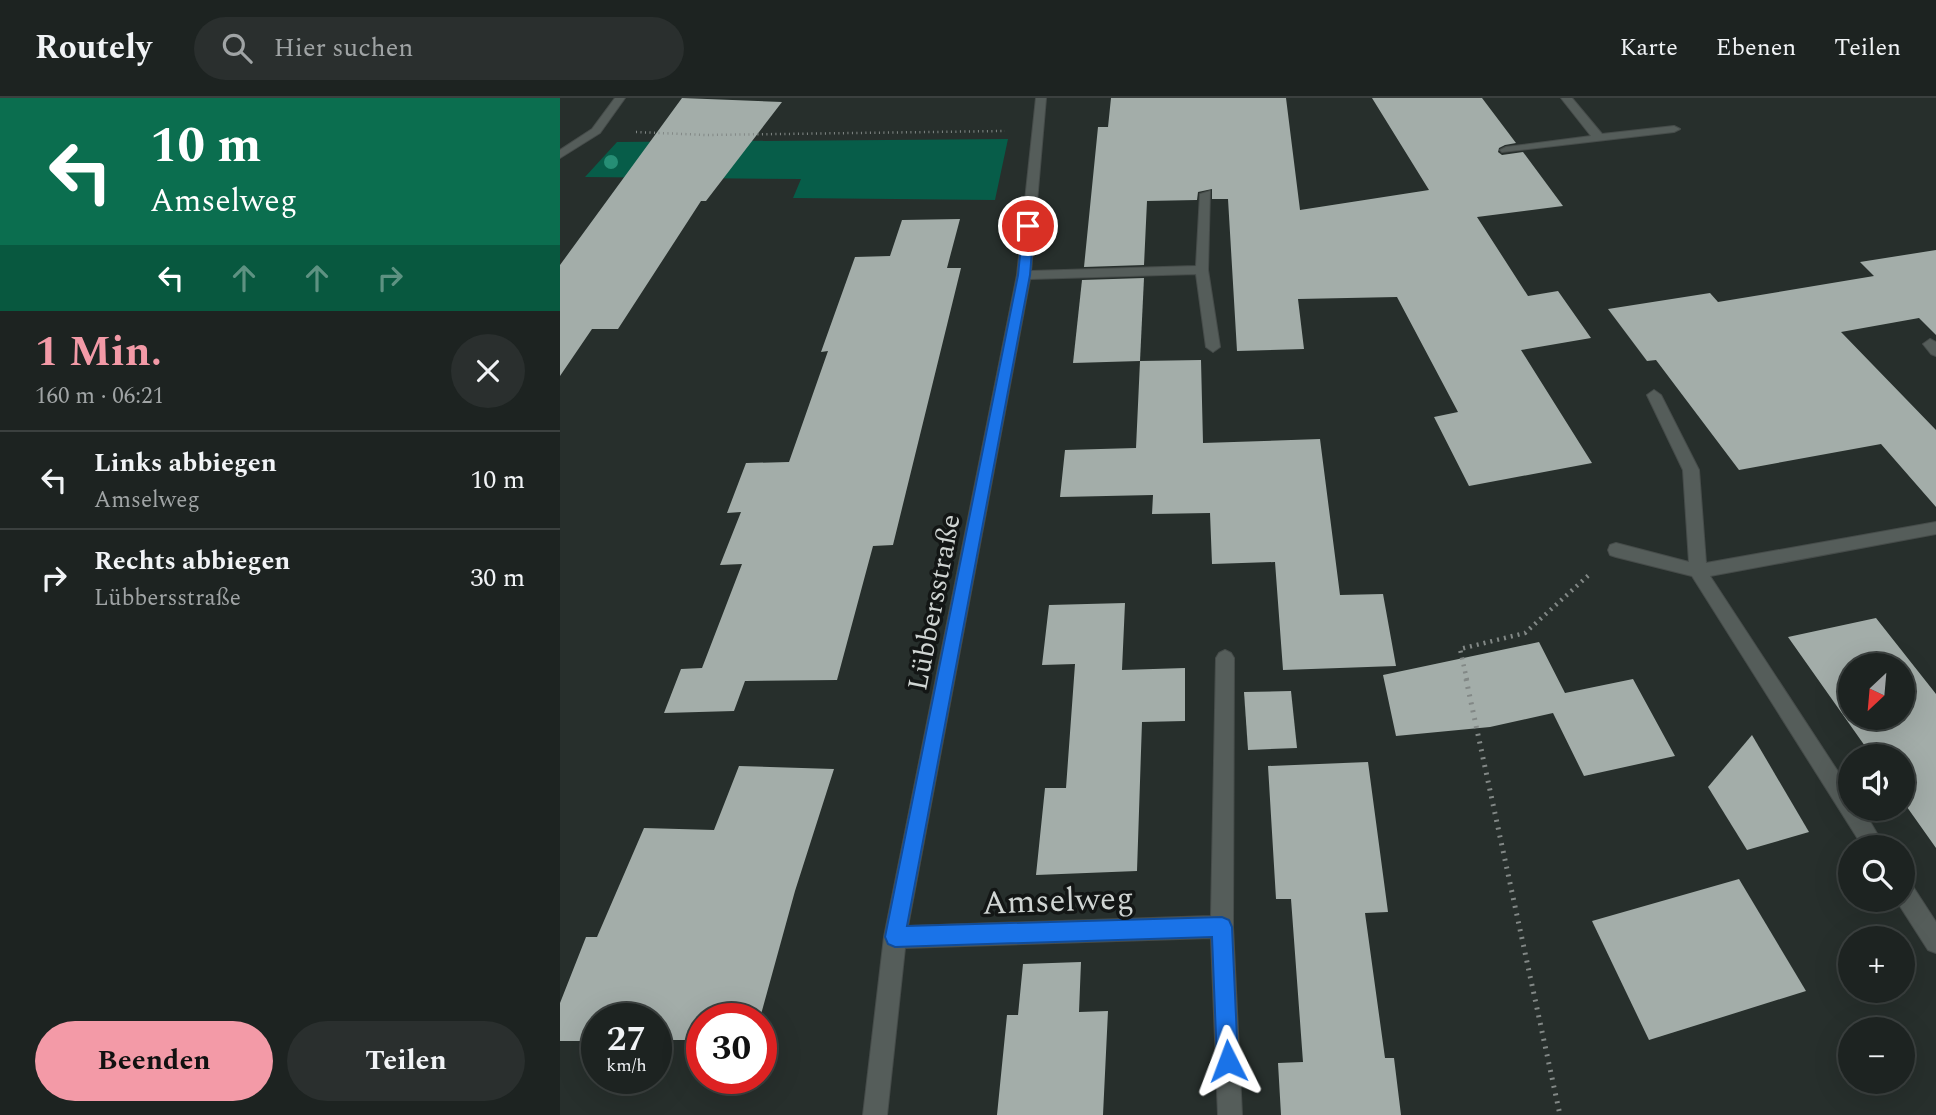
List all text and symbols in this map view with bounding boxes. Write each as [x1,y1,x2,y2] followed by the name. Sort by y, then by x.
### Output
[194,17,684,80] search box
[35,23,152,73] text: Routely
[274,28,413,68] text: Hier suchen
[218,29,256,67] icon: search
[1620,30,1678,66] text: Karte
[1716,30,1796,66] text: Ebenen
[1834,30,1901,66] text: Teilen
[150,109,261,184] text: 10 m
[35,126,126,217] icon: left
[150,177,297,226] text: Amselweg
[998,196,1058,256] pin
[1009,207,1047,245] icon: arrive
[152,259,190,297] icon: left
[225,259,263,297] icon: ahead
[298,259,336,297] icon: ahead
[371,259,409,297] icon: right
[35,321,162,384] text: 1 Min.
[451,334,525,408] button: close
[35,379,164,414] text: 160 m · 06:21
[94,443,277,483] text: Links abbiegen
[470,460,525,500] text: 10 m
[35,461,73,499] icon: left
[94,483,200,518] text: Amselweg
[896,510,973,694] street label: Lübbersstraße
[94,541,290,581] text: Rechts abbiegen
[470,558,525,598] text: 30 m
[35,559,73,597] icon: right
[94,581,241,616] text: Lübbersstraße
[1838,653,1914,730] north arrow
[1838,653,1915,1094] map controls
[1838,744,1915,821] button: sound
[1838,835,1915,912] button: search
[981,873,1135,929] street label: Amselweg
[1838,926,1915,1003] button: +
[686,1003,777,1094] speed limit sign: 30
[607,1013,646,1066] text: 27
[1838,1017,1915,1094] button: −
[35,1021,273,1101] button: Beenden
[287,1021,525,1101] button: Teilen
[1191,1024,1265,1098] position arrow
[606,1052,647,1079] text: km/h

